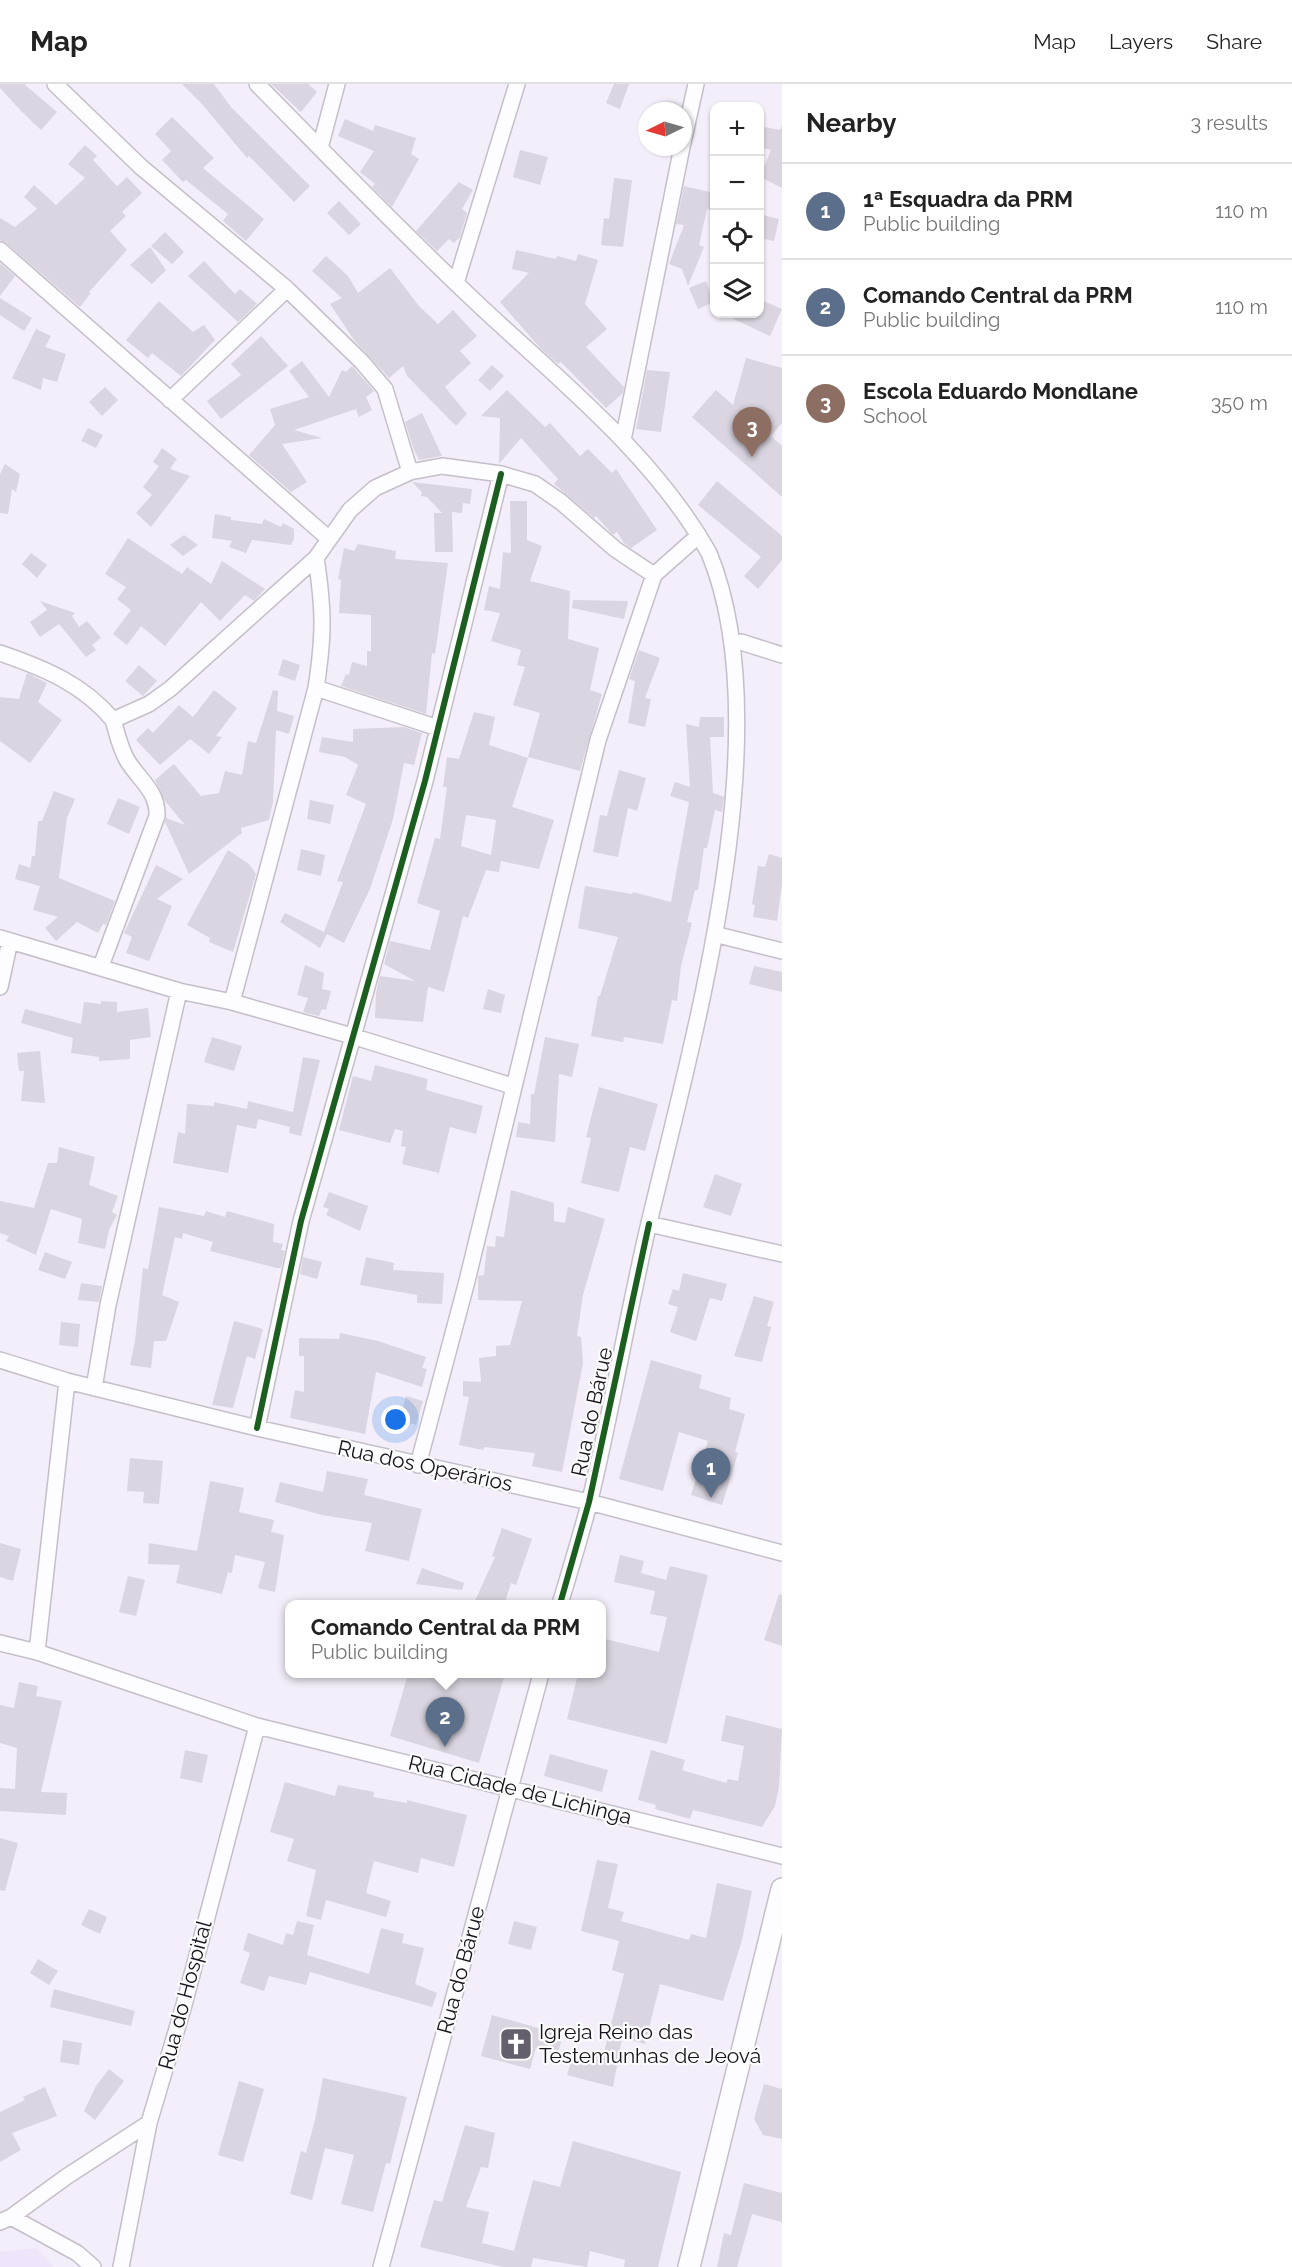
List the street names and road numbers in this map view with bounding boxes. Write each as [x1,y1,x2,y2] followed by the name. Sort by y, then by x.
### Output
[566,1345,617,1479] street label: Rua do Bárue
[335,1435,515,1496] street label: Rua dos Operários
[406,1750,635,1829] street label: Rua Cidade de Lichinga
[431,1903,490,2037] street label: Rua do Bárue
[153,1917,217,2072] street label: Rua do Hospital

